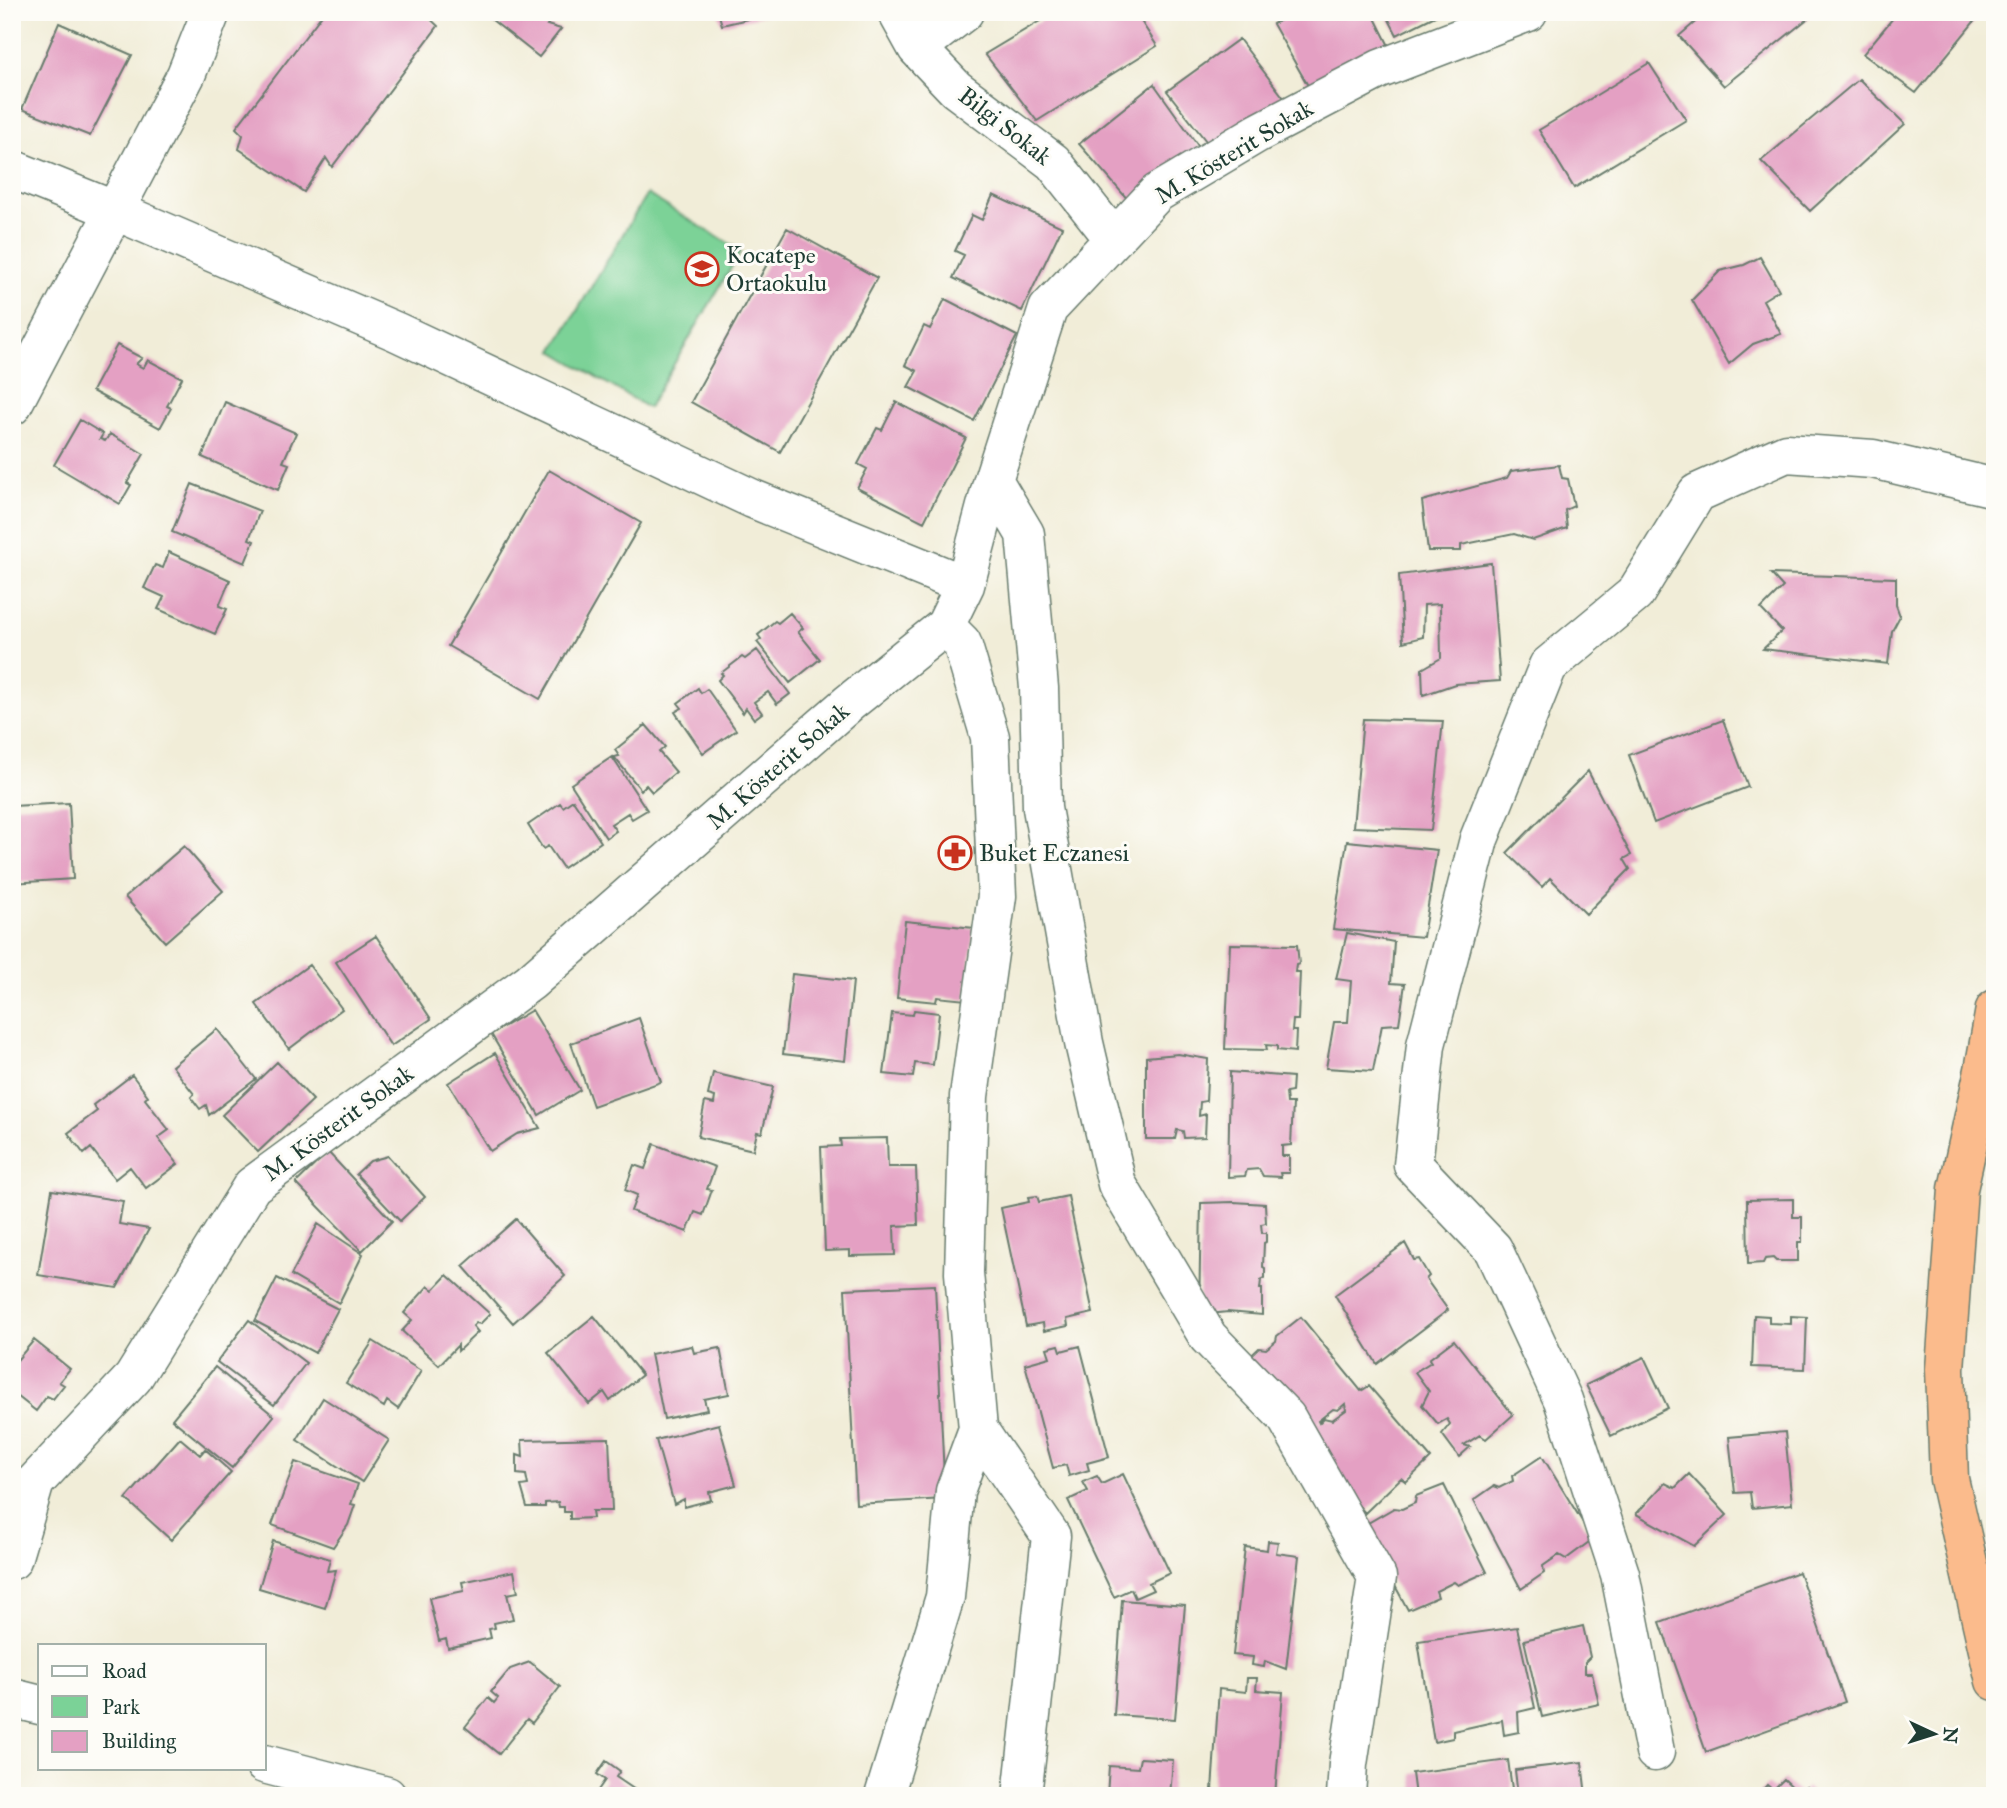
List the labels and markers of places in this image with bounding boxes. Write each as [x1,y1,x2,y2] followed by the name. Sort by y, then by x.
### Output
[726,240,827,298] place label: Kocatepe Ortaokulu
[683,250,721,288] school or university icon: Kocatepe Ortaokulu
[936,834,974,872] pharmacy icon: Buket Eczanesi
[979,838,1130,868] place label: Buket Eczanesi

